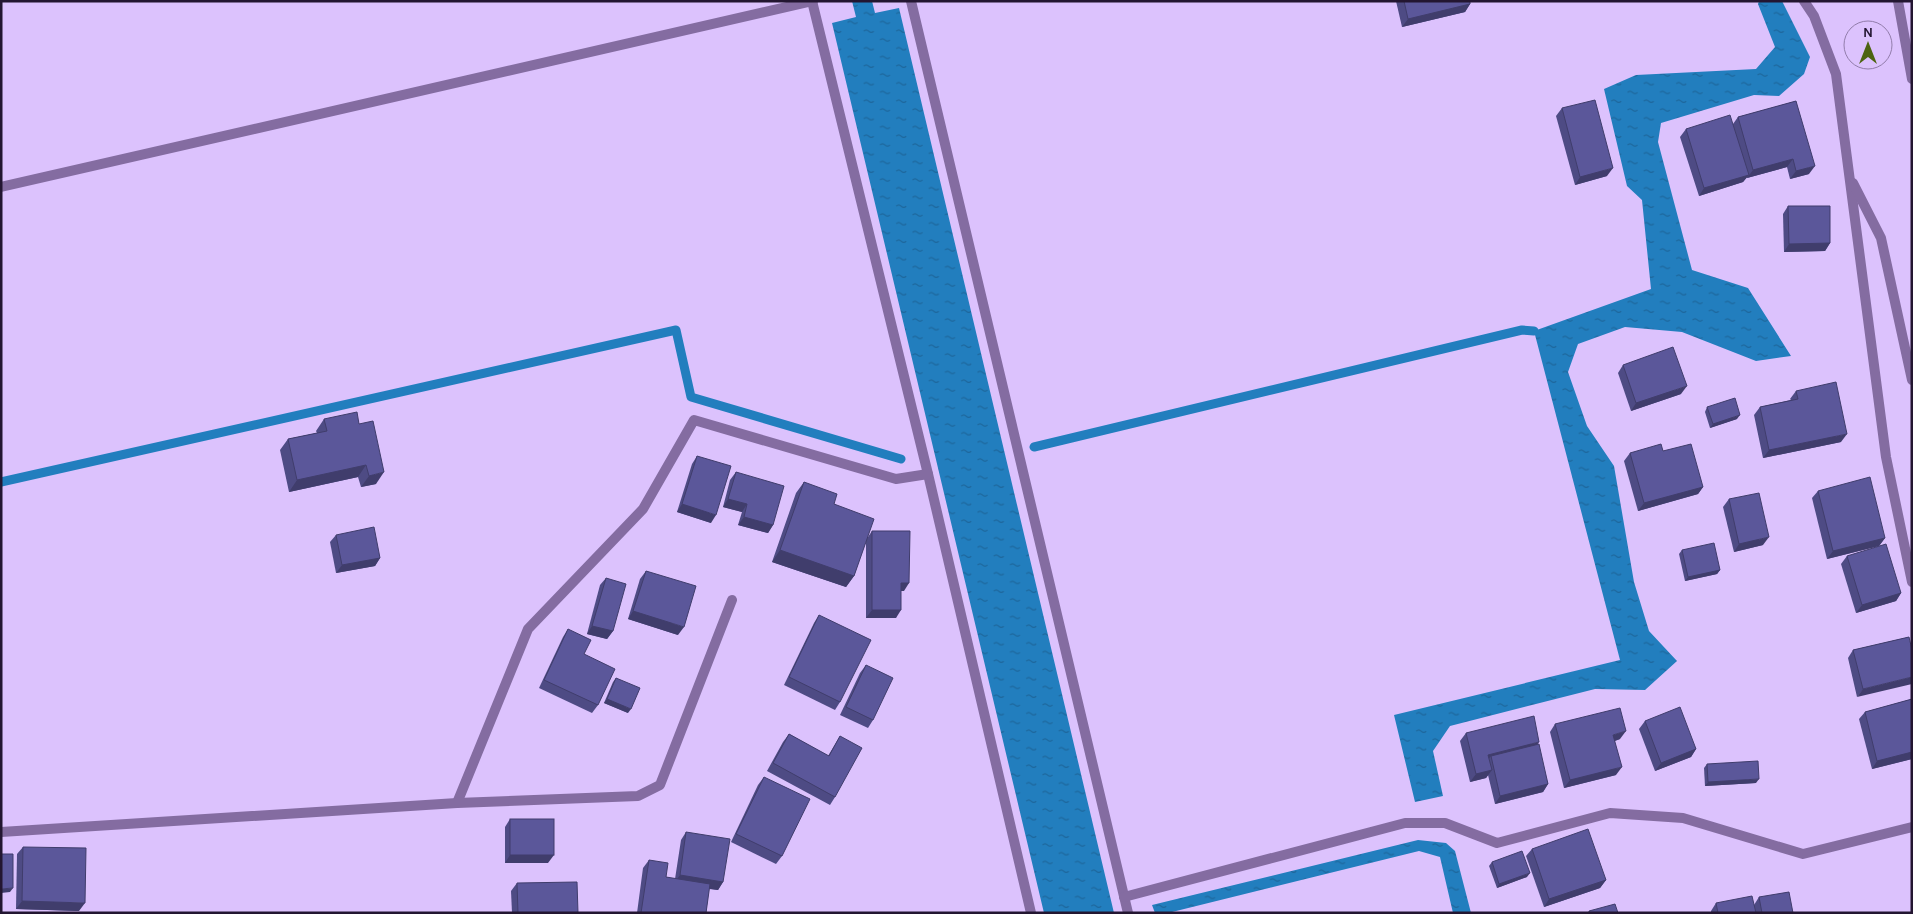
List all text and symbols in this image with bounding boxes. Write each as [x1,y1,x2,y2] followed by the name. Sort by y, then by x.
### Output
[1843,20,1893,70] north arrow
[1863,24,1873,41] text: N

